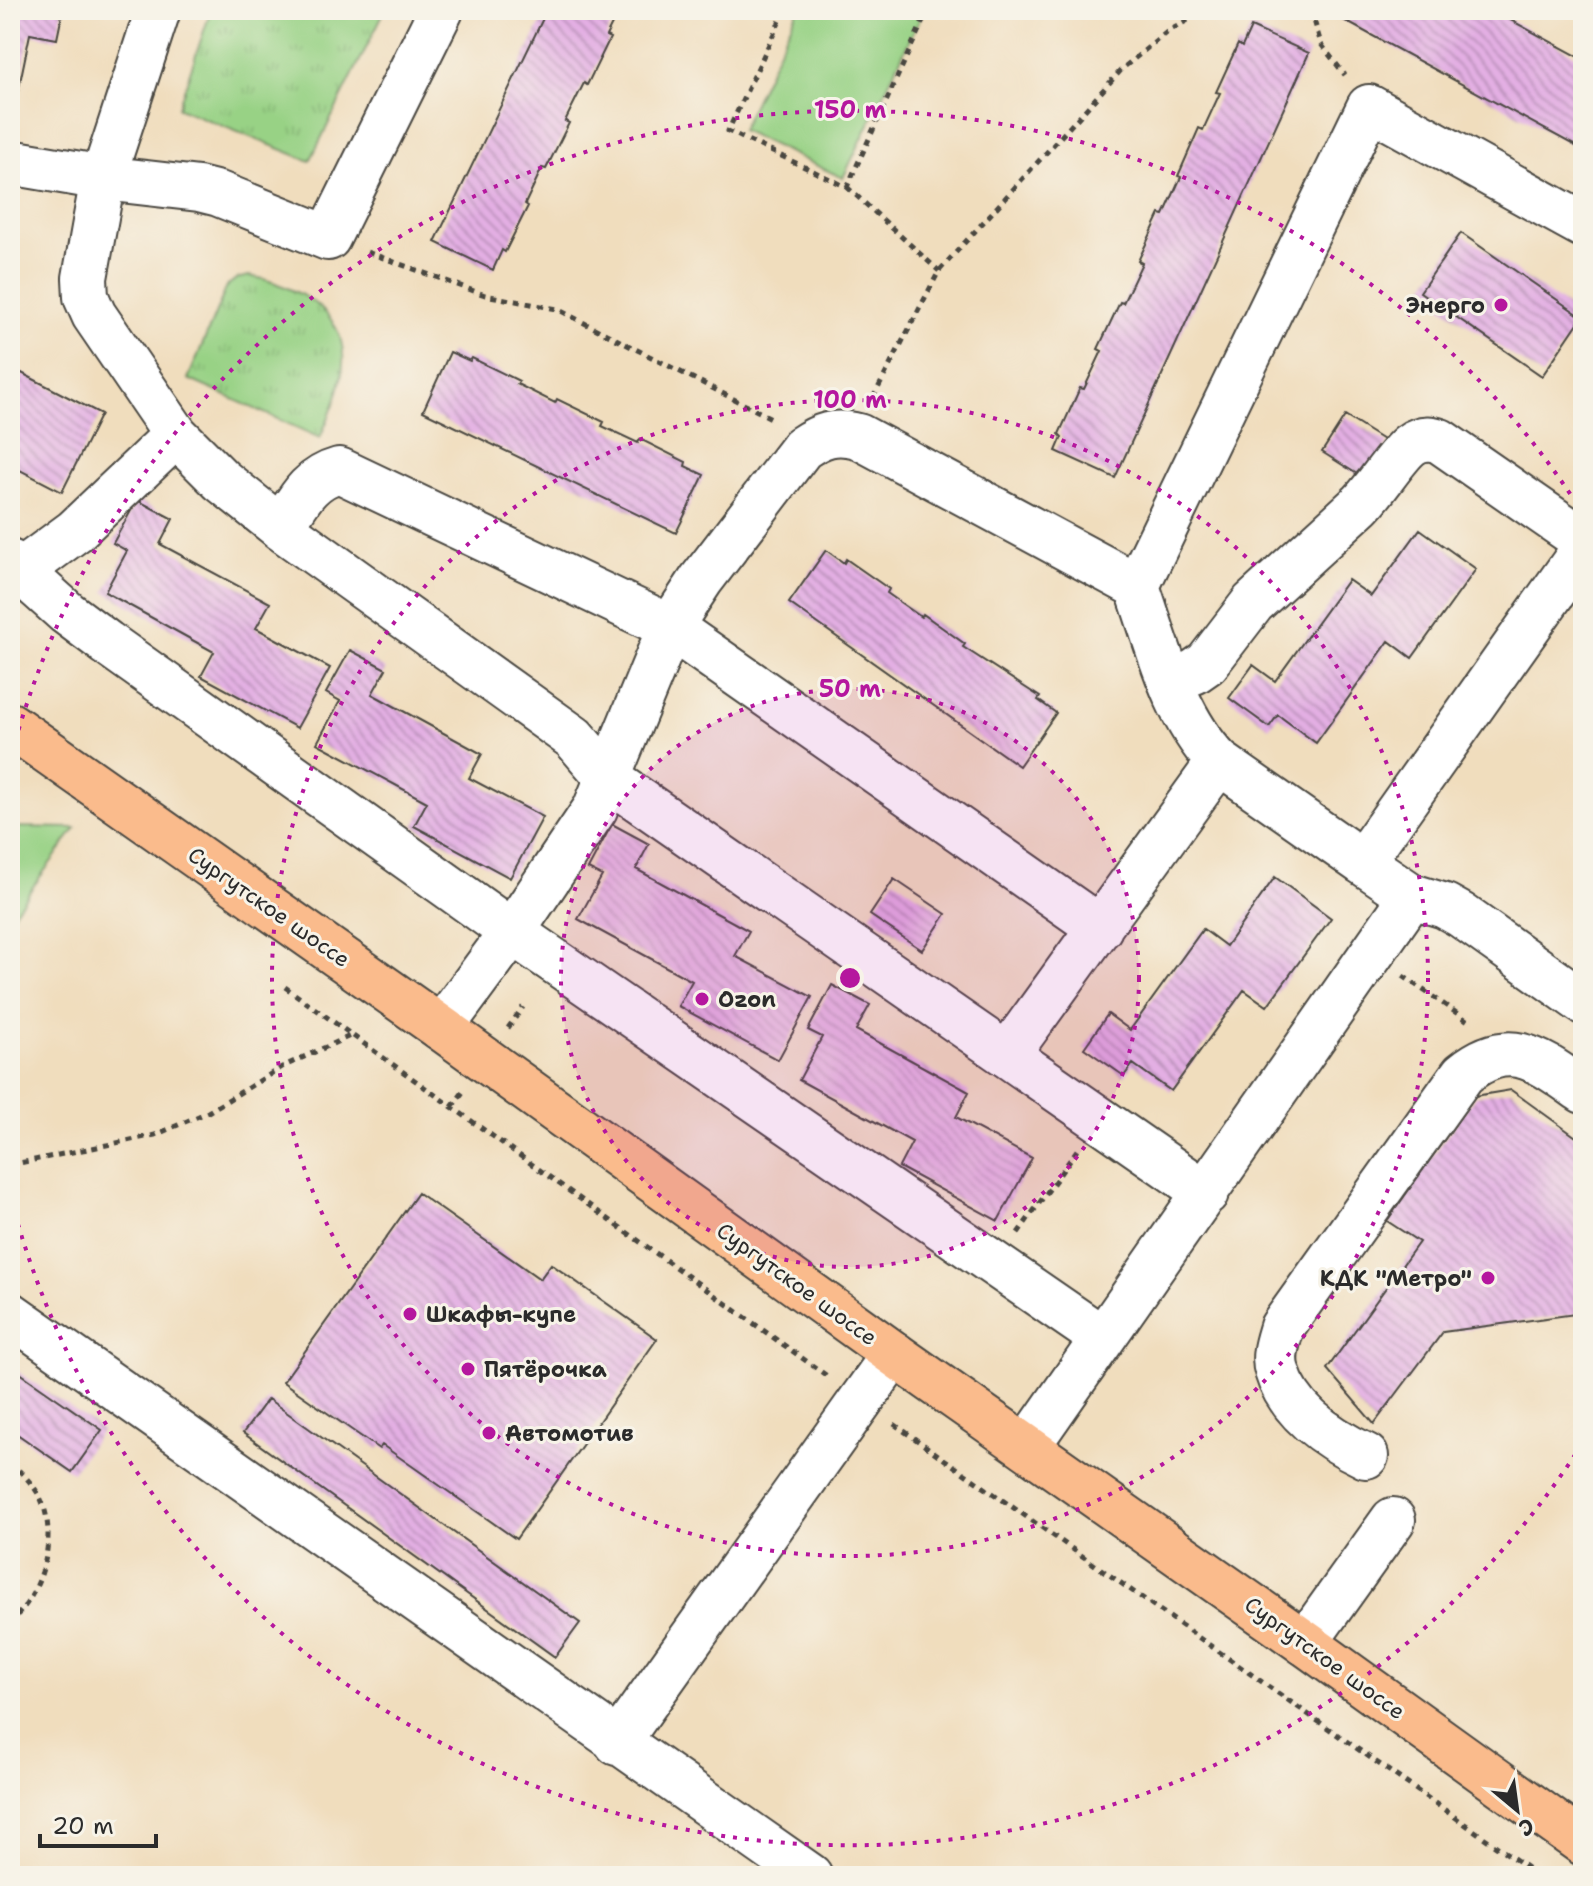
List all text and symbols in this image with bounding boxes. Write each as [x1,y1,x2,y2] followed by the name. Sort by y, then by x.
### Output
[814,94,886,126] text: 150 m
[1406,291,1485,320] place label: Энерго
[1492,296,1510,314] marker: Энерго
[813,384,887,416] text: 100 m
[819,673,881,705] text: 50 m
[182,840,356,974] street label: Сургутское шоссе
[836,964,864,992] centre of rings
[718,985,776,1014] place label: Ozon
[693,990,711,1008] marker: Ozon
[711,1216,883,1352] street label: Сургутское шоссе
[1320,1264,1472,1293] place label: КДК "Метро"
[1479,1269,1497,1287] marker: КДК "Метро"
[426,1300,576,1329] place label: Шкафы-купе
[401,1305,419,1323] marker: Шкафы-купе
[484,1355,607,1384] place label: Пятёрочка
[459,1360,477,1378] marker: Пятёрочка
[505,1419,634,1448] place label: Автомотив
[480,1424,498,1442] marker: Автомотив
[1239,1590,1411,1726] street label: Сургутское шоссе
[1477,1770,1557,1850] north arrow
[40,1798,156,1848] scale bar
[52,1810,114,1842] text: 20 m
[1514,1811,1539,1843] text: С

